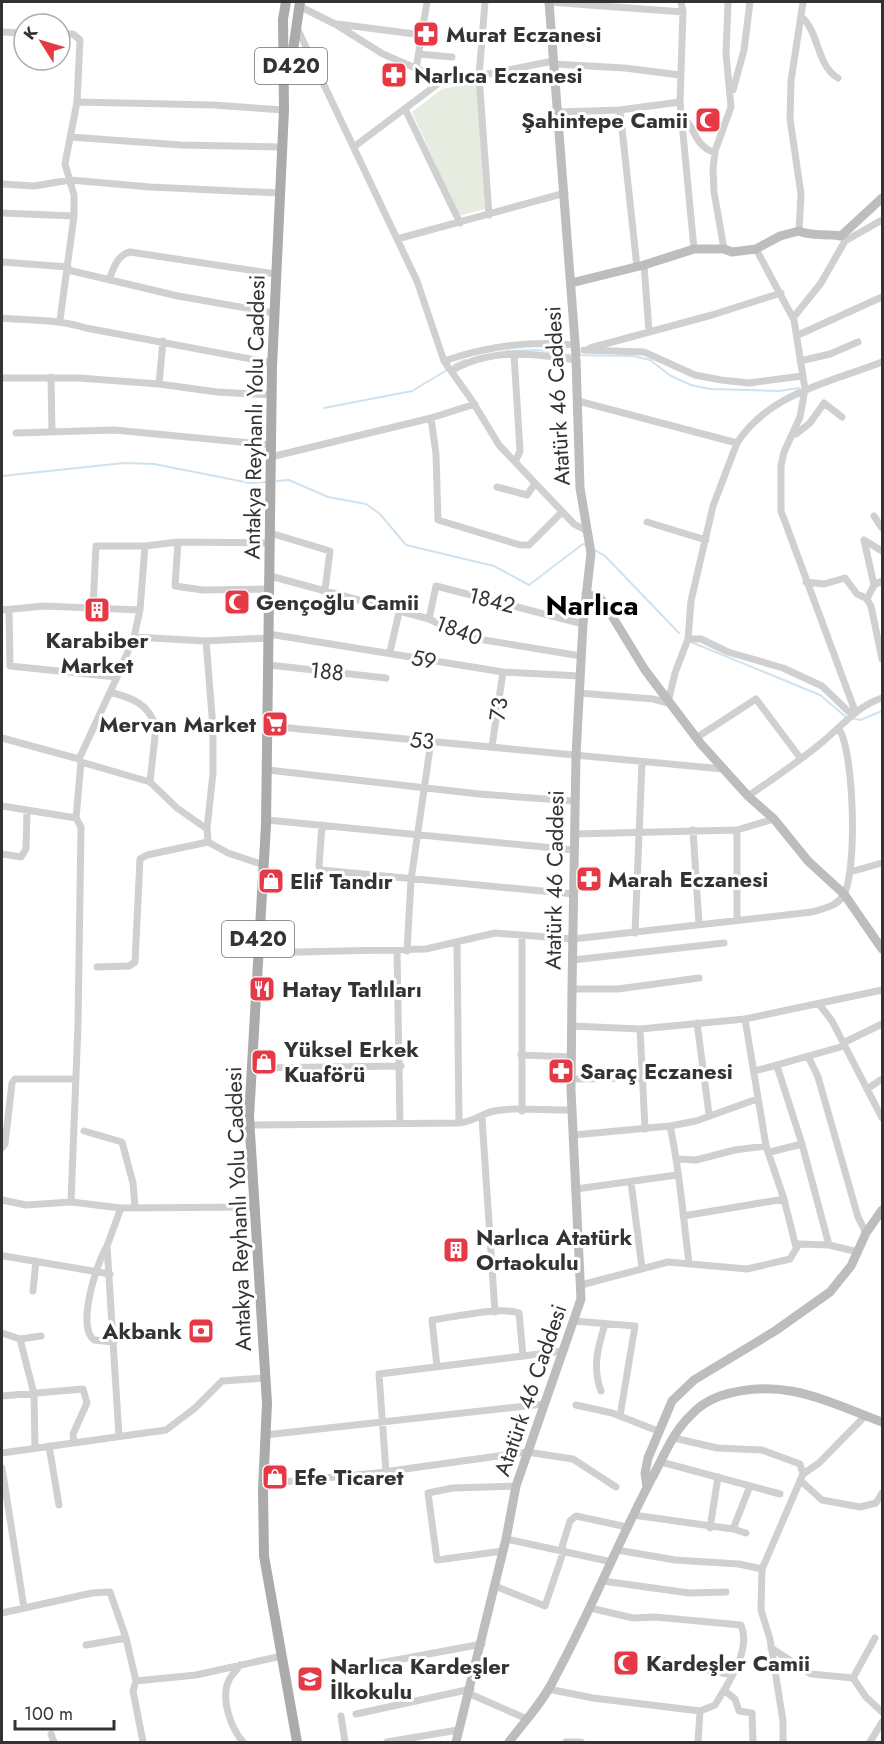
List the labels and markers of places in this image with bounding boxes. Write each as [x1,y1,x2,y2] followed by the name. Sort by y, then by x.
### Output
[446,18,602,50] place label: Murat Eczanesi
[411,19,441,49] pharmacy icon: Murat Eczanesi
[414,59,583,91] place label: Narlıca Eczanesi
[379,60,409,90] pharmacy icon: Narlıca Eczanesi
[521,104,688,136] place label: Şahintepe Camii
[693,105,723,135] mosque icon: Şahintepe Camii
[256,586,419,618] place label: Gençoğlu Camii
[222,587,252,617] mosque icon: Gençoğlu Camii
[82,595,112,625] building icon: Karabiber Market
[45,624,149,681] place label: Karabiber Market
[99,708,256,740] place label: Mervan Market
[260,709,290,739] supermarket icon: Mervan Market
[608,863,768,895] place label: Marah Eczanesi
[574,864,604,894] pharmacy icon: Marah Eczanesi
[290,865,393,897] place label: Elif Tandır
[256,866,286,896] shop icon: Elif Tandır
[282,973,422,1005] place label: Hatay Tatlıları
[247,974,277,1004] restaurant icon: Hatay Tatlıları
[283,1033,419,1090] place label: Yüksel Erkek Kuaförü
[249,1047,279,1077] shop icon: Yüksel Erkek Kuaförü
[580,1055,733,1087] place label: Saraç Eczanesi
[546,1056,576,1086] pharmacy icon: Saraç Eczanesi
[476,1221,632,1278] place label: Narlıca Atatürk Ortaokulu
[441,1235,471,1265] building icon: Narlıca Atatürk Ortaokulu
[101,1315,182,1347] place label: Akbank
[186,1316,216,1346] bank icon: Akbank
[294,1461,404,1493] place label: Efe Ticaret
[260,1462,290,1492] shop icon: Efe Ticaret
[646,1647,810,1679] place label: Kardeşler Camii
[611,1648,641,1678] mosque icon: Kardeşler Camii
[330,1650,510,1707] place label: Narlıca Kardeşler İlkokulu
[295,1664,325,1694] school or university icon: Narlıca Kardeşler İlkokulu

